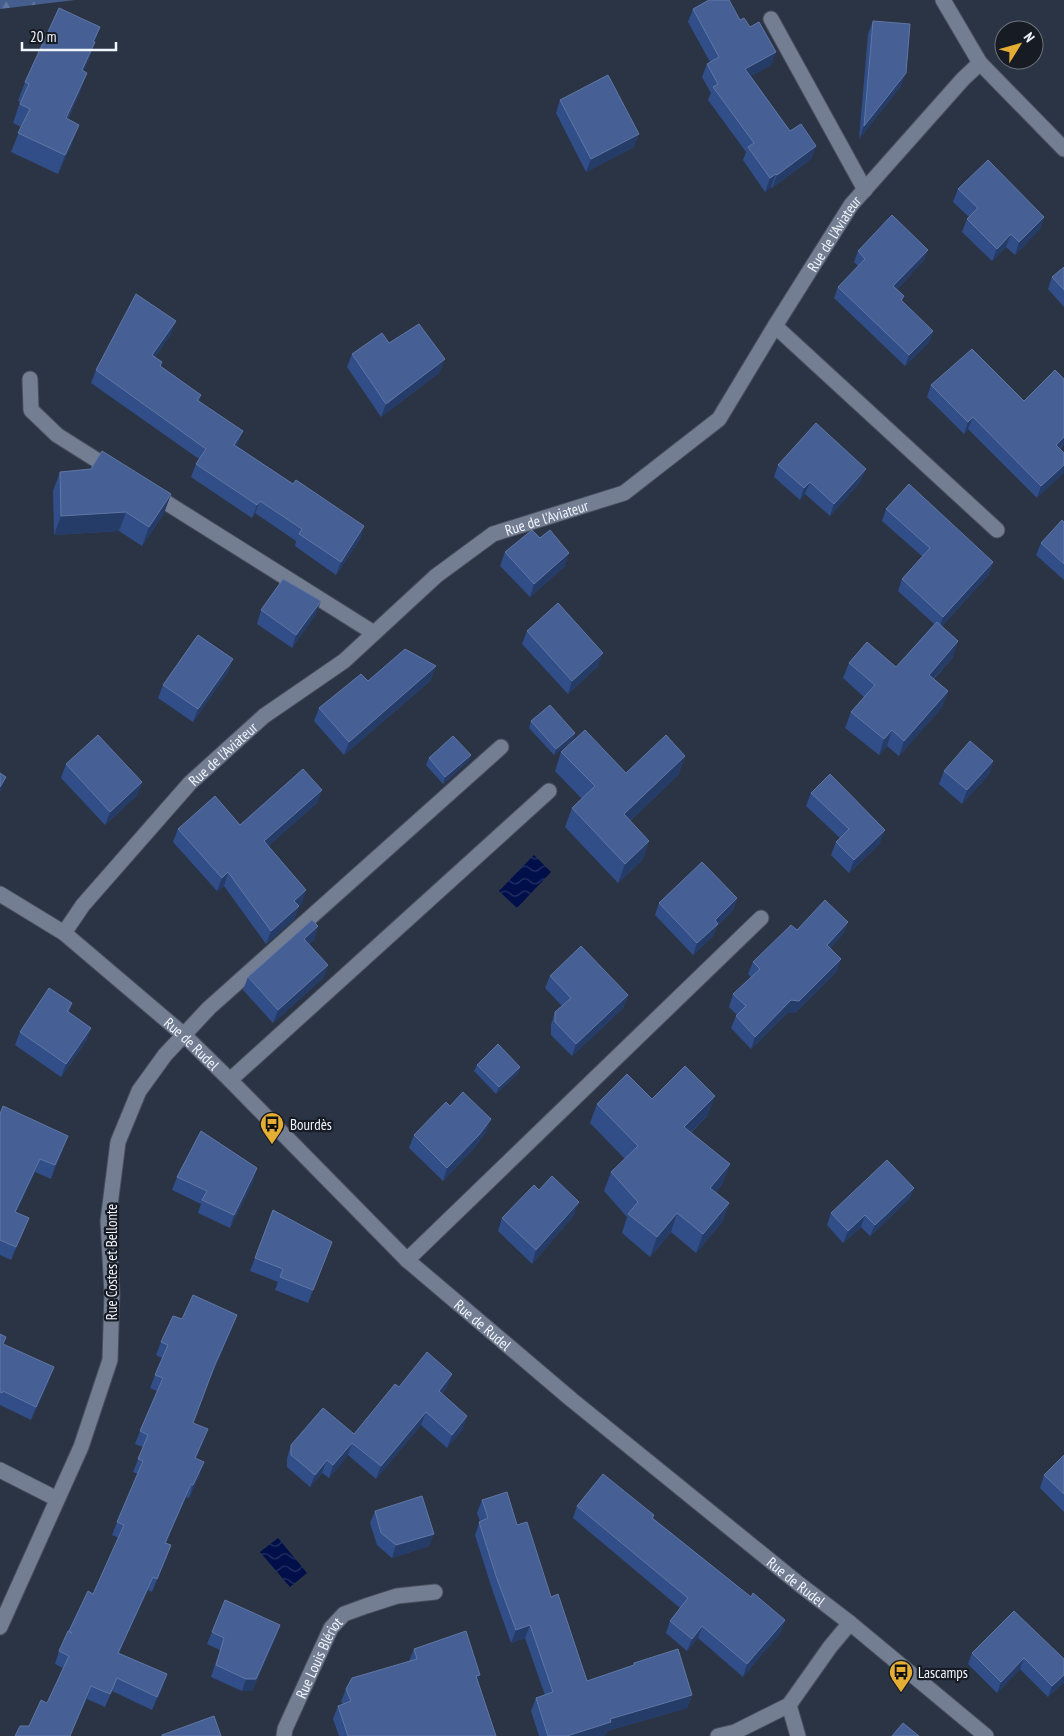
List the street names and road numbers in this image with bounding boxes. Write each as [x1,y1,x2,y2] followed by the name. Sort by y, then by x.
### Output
[802,191,865,275] street label: Rue de l'Aviateur
[502,495,591,539] street label: Rue de l'Aviateur
[184,717,262,790] street label: Rue de l'Aviateur
[160,1013,224,1074] street label: Rue de Rudel
[102,1204,121,1320] street label: Rue Costes et Bellonte
[451,1295,516,1354] street label: Rue de Rudel
[763,1553,829,1610] street label: Rue de Rudel
[291,1613,346,1701] street label: Rue Louis Blériot

